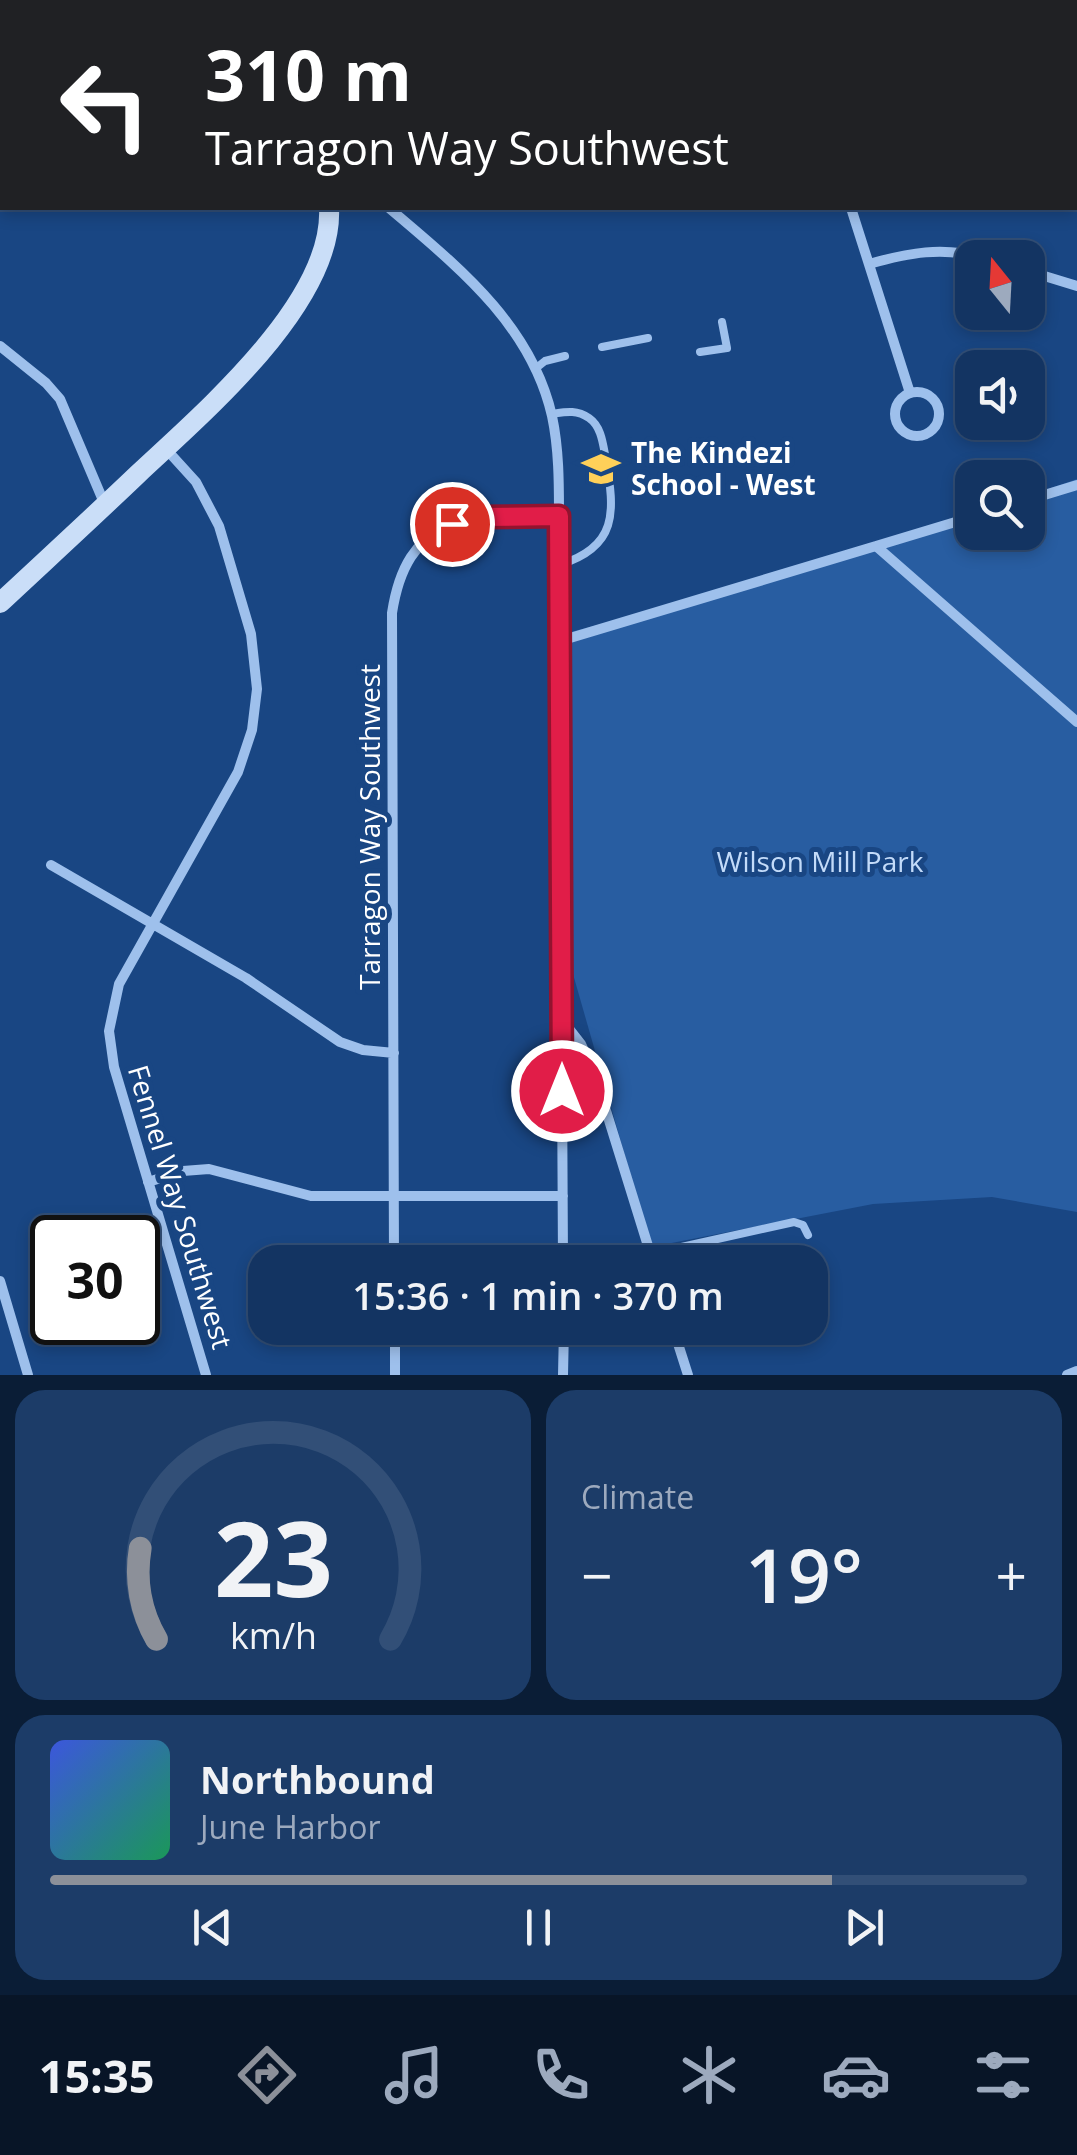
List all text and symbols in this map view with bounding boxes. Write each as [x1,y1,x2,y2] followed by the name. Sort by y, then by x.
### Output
[205,26,412,122] text: 310 m
[40,40,170,170] icon: left
[205,117,729,178] text: Tarragon Way Southwest
[955,240,1045,330] north arrow
[955,240,1045,550] map controls
[955,350,1045,440] button: sound
[631,433,816,503] place label: The Kindezi School - West
[580,448,622,490] school or university icon: The Kindezi School - West
[955,460,1045,550] button: search
[410,482,495,567] pin
[425,497,480,552] icon: arrive
[350,664,388,990] street label: Tarragon Way Southwest
[717,842,924,880] park label: Wilson Mill Park
[510,1039,614,1143] position arrow
[120,1060,242,1353] street label: Fennel Way Southwest
[30,1215,160,1345] speed limit sign: 30
[352,1269,724,1321] text: 15:36 · 1 min · 370 m
[581,1475,694,1518] text: Climate
[214,1486,332,1627] text: 23
[745,1523,863,1625] text: 19°
[581,1537,612,1612] text: −
[996,1537,1027,1612] text: +
[230,1611,316,1659] text: km/h
[200,1753,435,1805] text: Northbound
[200,1805,380,1848] text: June Harbor
[185,1900,240,1955] icon: previous
[511,1900,566,1955] icon: pause
[837,1900,892,1955] icon: next
[232,2040,302,2110] icon: directions
[379,2040,449,2110] icon: music
[526,2040,596,2110] icon: phone
[674,2040,744,2110] icon: climate
[821,2040,891,2110] icon: car
[968,2040,1038,2110] icon: filters
[39,2045,154,2106] text: 15:35

